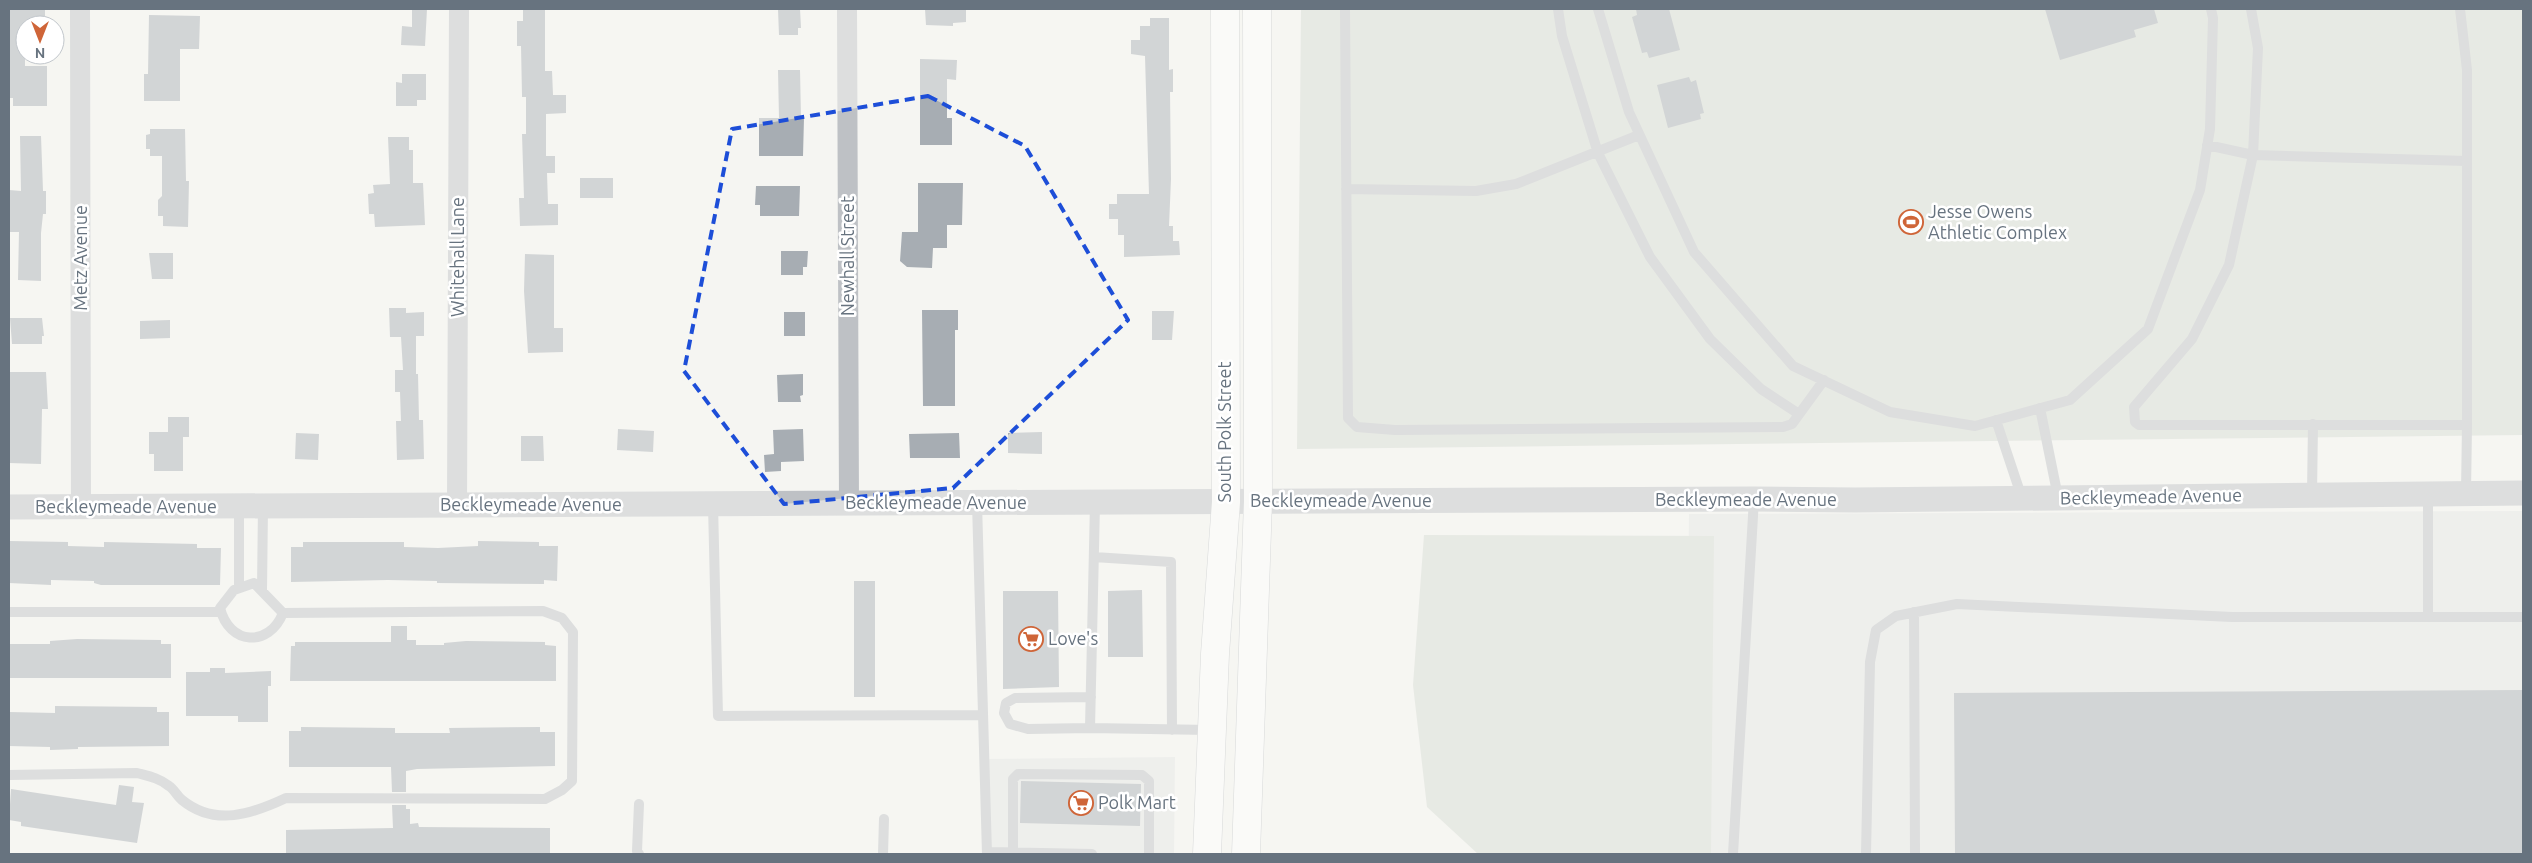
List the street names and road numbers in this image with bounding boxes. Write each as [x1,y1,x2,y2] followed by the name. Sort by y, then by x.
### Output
[837,196,857,316] street label: Newhall Street
[447,197,467,317] street label: Whitehall Lane
[70,205,90,311] street label: Metz Avenue
[1214,362,1234,503] street label: South Polk Street
[2060,484,2242,508] street label: Beckleymeade Avenue
[1655,489,1837,509] street label: Beckleymeade Avenue
[1250,490,1432,510] street label: Beckleymeade Avenue
[845,492,1027,512] street label: Beckleymeade Avenue
[440,494,622,514] street label: Beckleymeade Avenue
[35,496,217,516] street label: Beckleymeade Avenue

